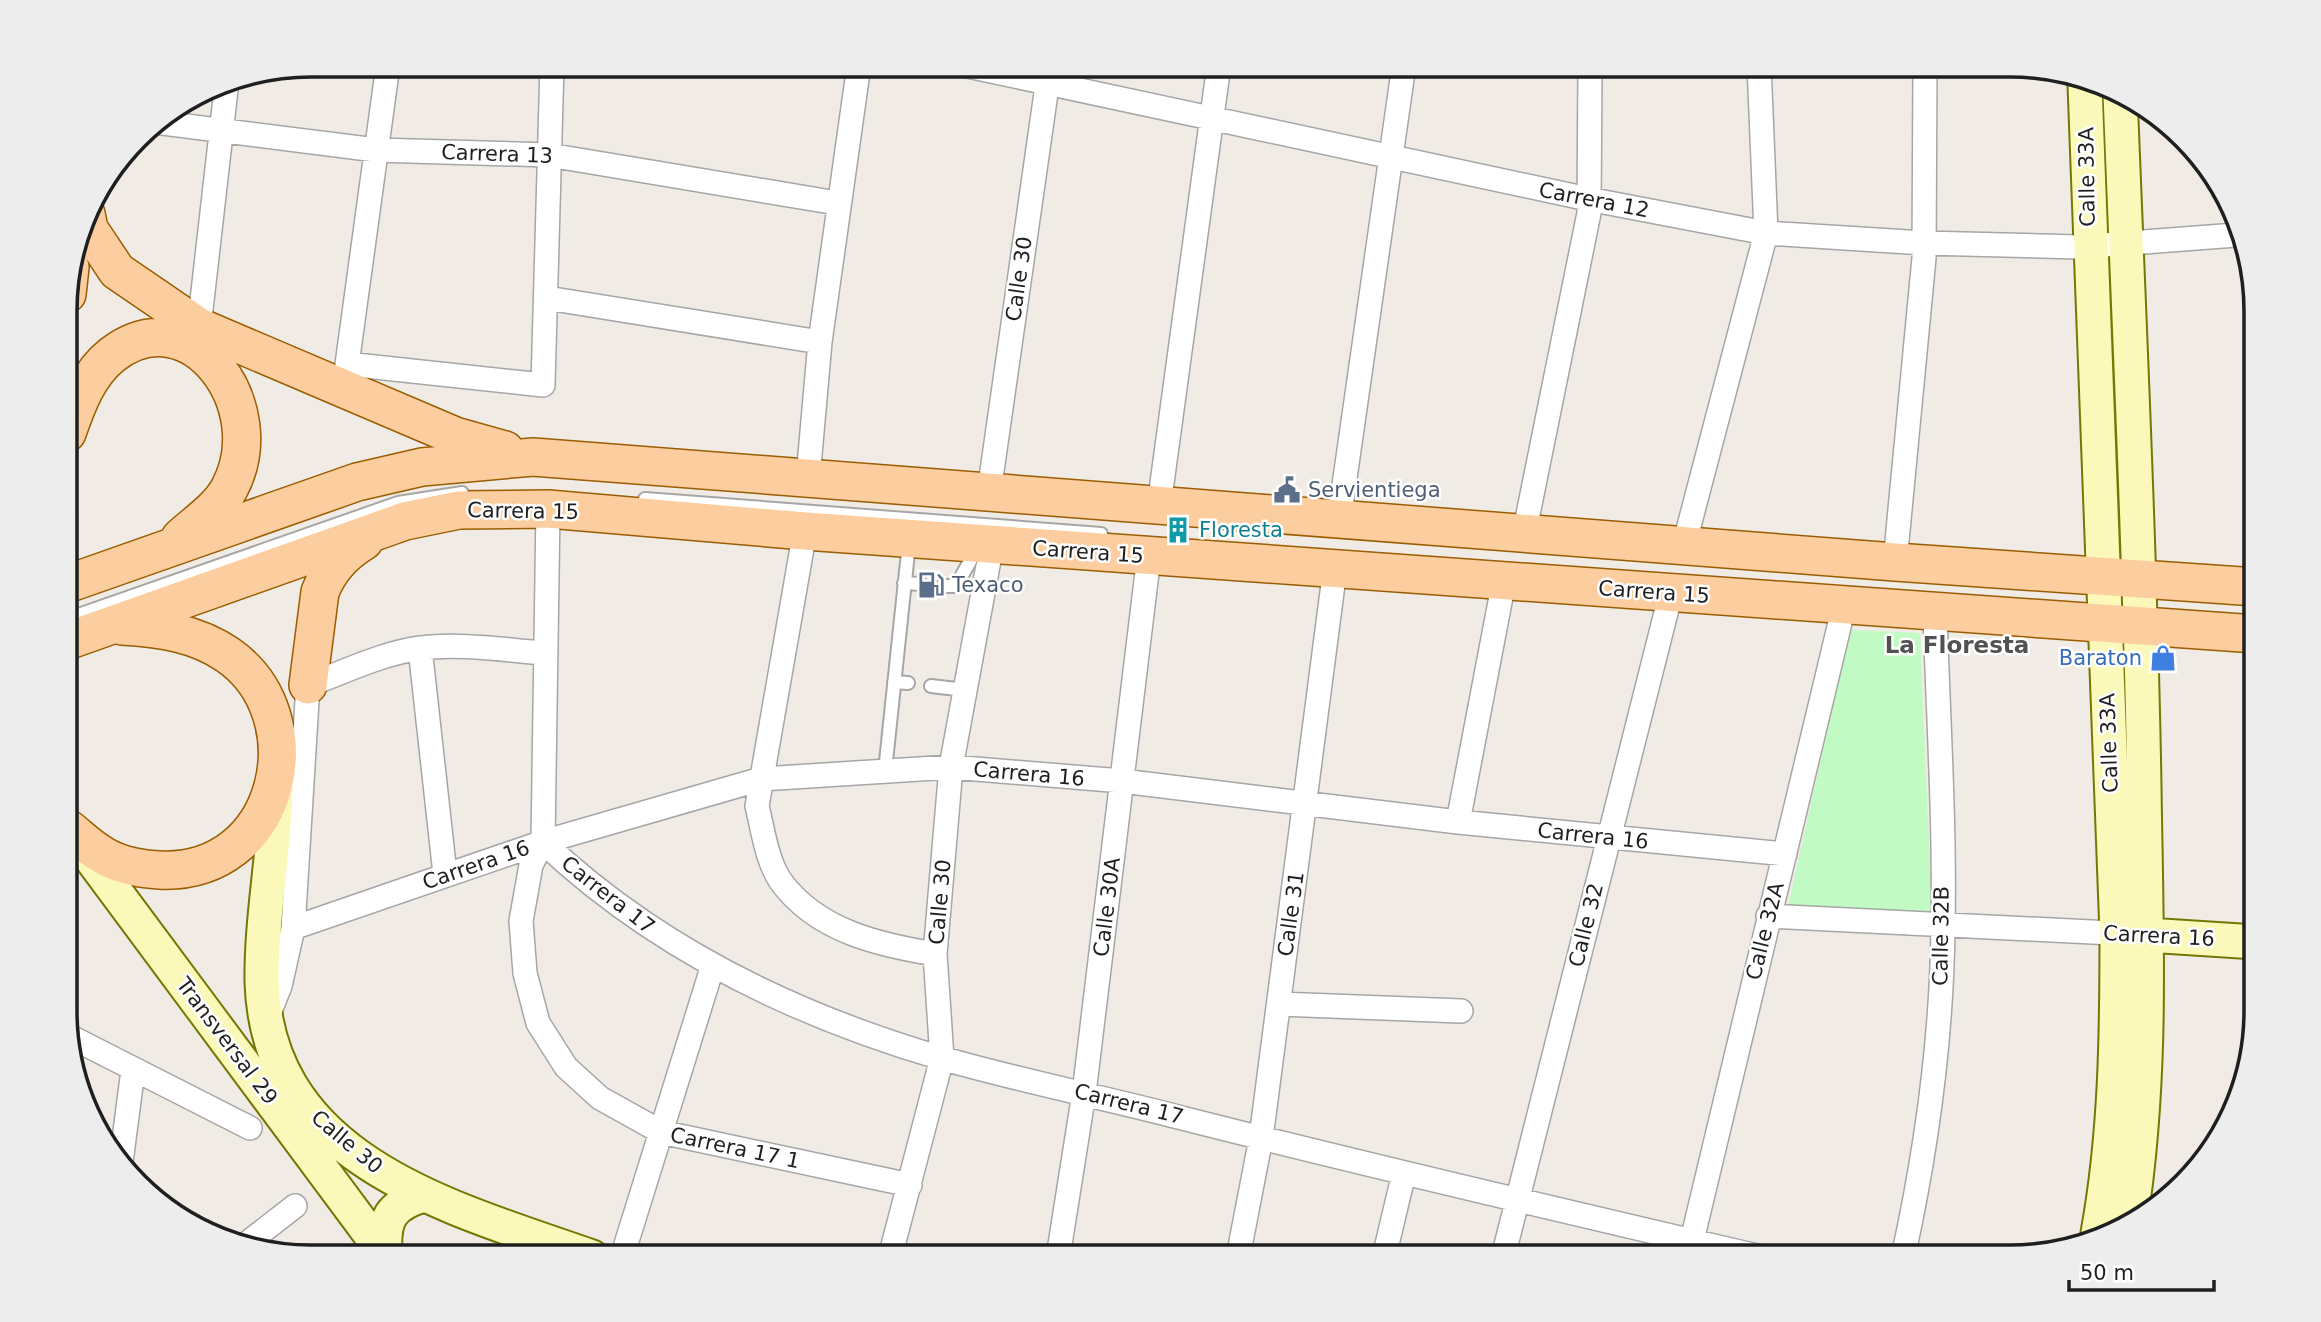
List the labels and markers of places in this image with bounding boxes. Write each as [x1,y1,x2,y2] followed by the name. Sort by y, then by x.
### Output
[1272,475,1302,505] public building icon: Servientiega
[1308,478,1441,502] place label: Servientiega
[1163,515,1193,545] building icon: Floresta
[1199,518,1283,542] place label: Floresta
[916,570,946,600] fuel station icon: Texaco
[951,573,1024,597] place label: Texaco
[2148,643,2178,673] shop icon: Baraton
[2059,646,2142,670] place label: Baraton

